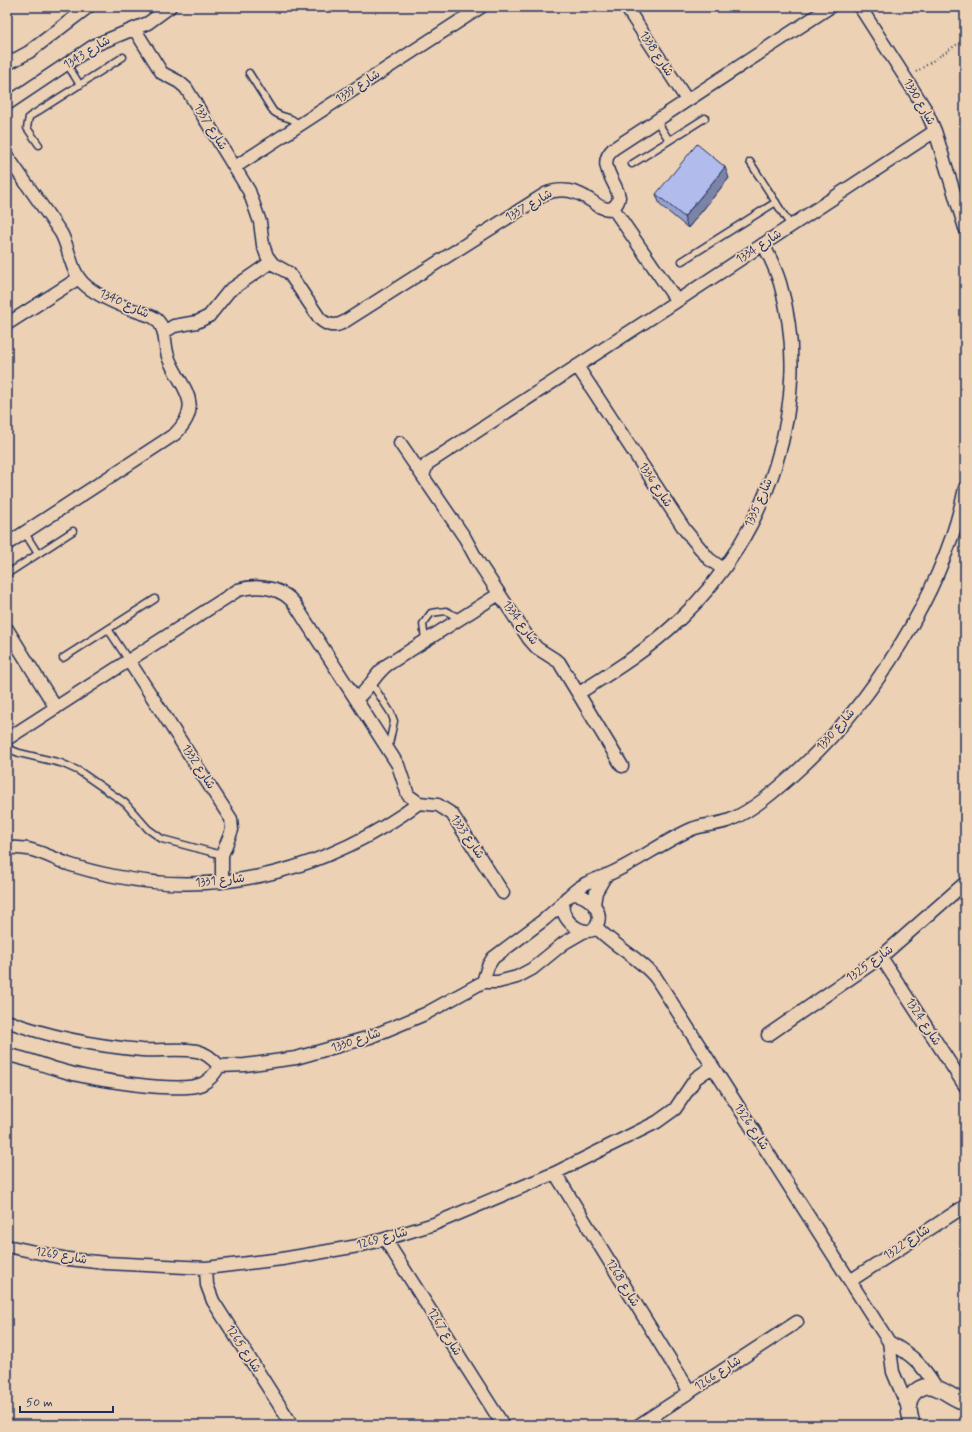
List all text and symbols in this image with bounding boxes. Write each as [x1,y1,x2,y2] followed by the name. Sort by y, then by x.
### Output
[635,28,677,80] street label: شارع 1338
[61,33,113,73] street label: شارع 1343
[332,67,384,107] street label: شارع 1339
[899,76,939,128] street label: شارع 1330
[189,101,231,153] street label: شارع 1337
[503,186,555,226] street label: شارع 1337
[733,226,785,268] street label: شارع 1334
[96,285,152,323] street label: شارع 1340
[634,459,676,511] street label: شارع 1336
[741,476,777,530] street label: شارع 1335
[498,597,542,649] street label: شارع 1334
[813,705,859,755] street label: شارع 1330
[178,741,218,793] street label: شارع 1332
[446,812,488,862] street label: شارع 1333
[194,871,246,891] street label: شارع 1331
[843,942,897,986] street label: شارع 1325
[902,995,944,1049] street label: شارع 1324
[329,1025,383,1057] street label: شارع 1330
[730,1100,772,1154] street label: شارع 1326
[881,1222,933,1264] street label: شارع 1322
[355,1224,409,1254] street label: شارع 1269
[34,1244,88,1268] street label: شارع 1269
[601,1256,643,1310] street label: شارع 1268
[423,1305,465,1359] street label: شارع 1267
[222,1322,264,1376] street label: شارع 1265
[692,1353,744,1395] street label: شارع 1266
[20,1388,113,1414] scale bar
[26,1395,53,1411] text: 50 m

